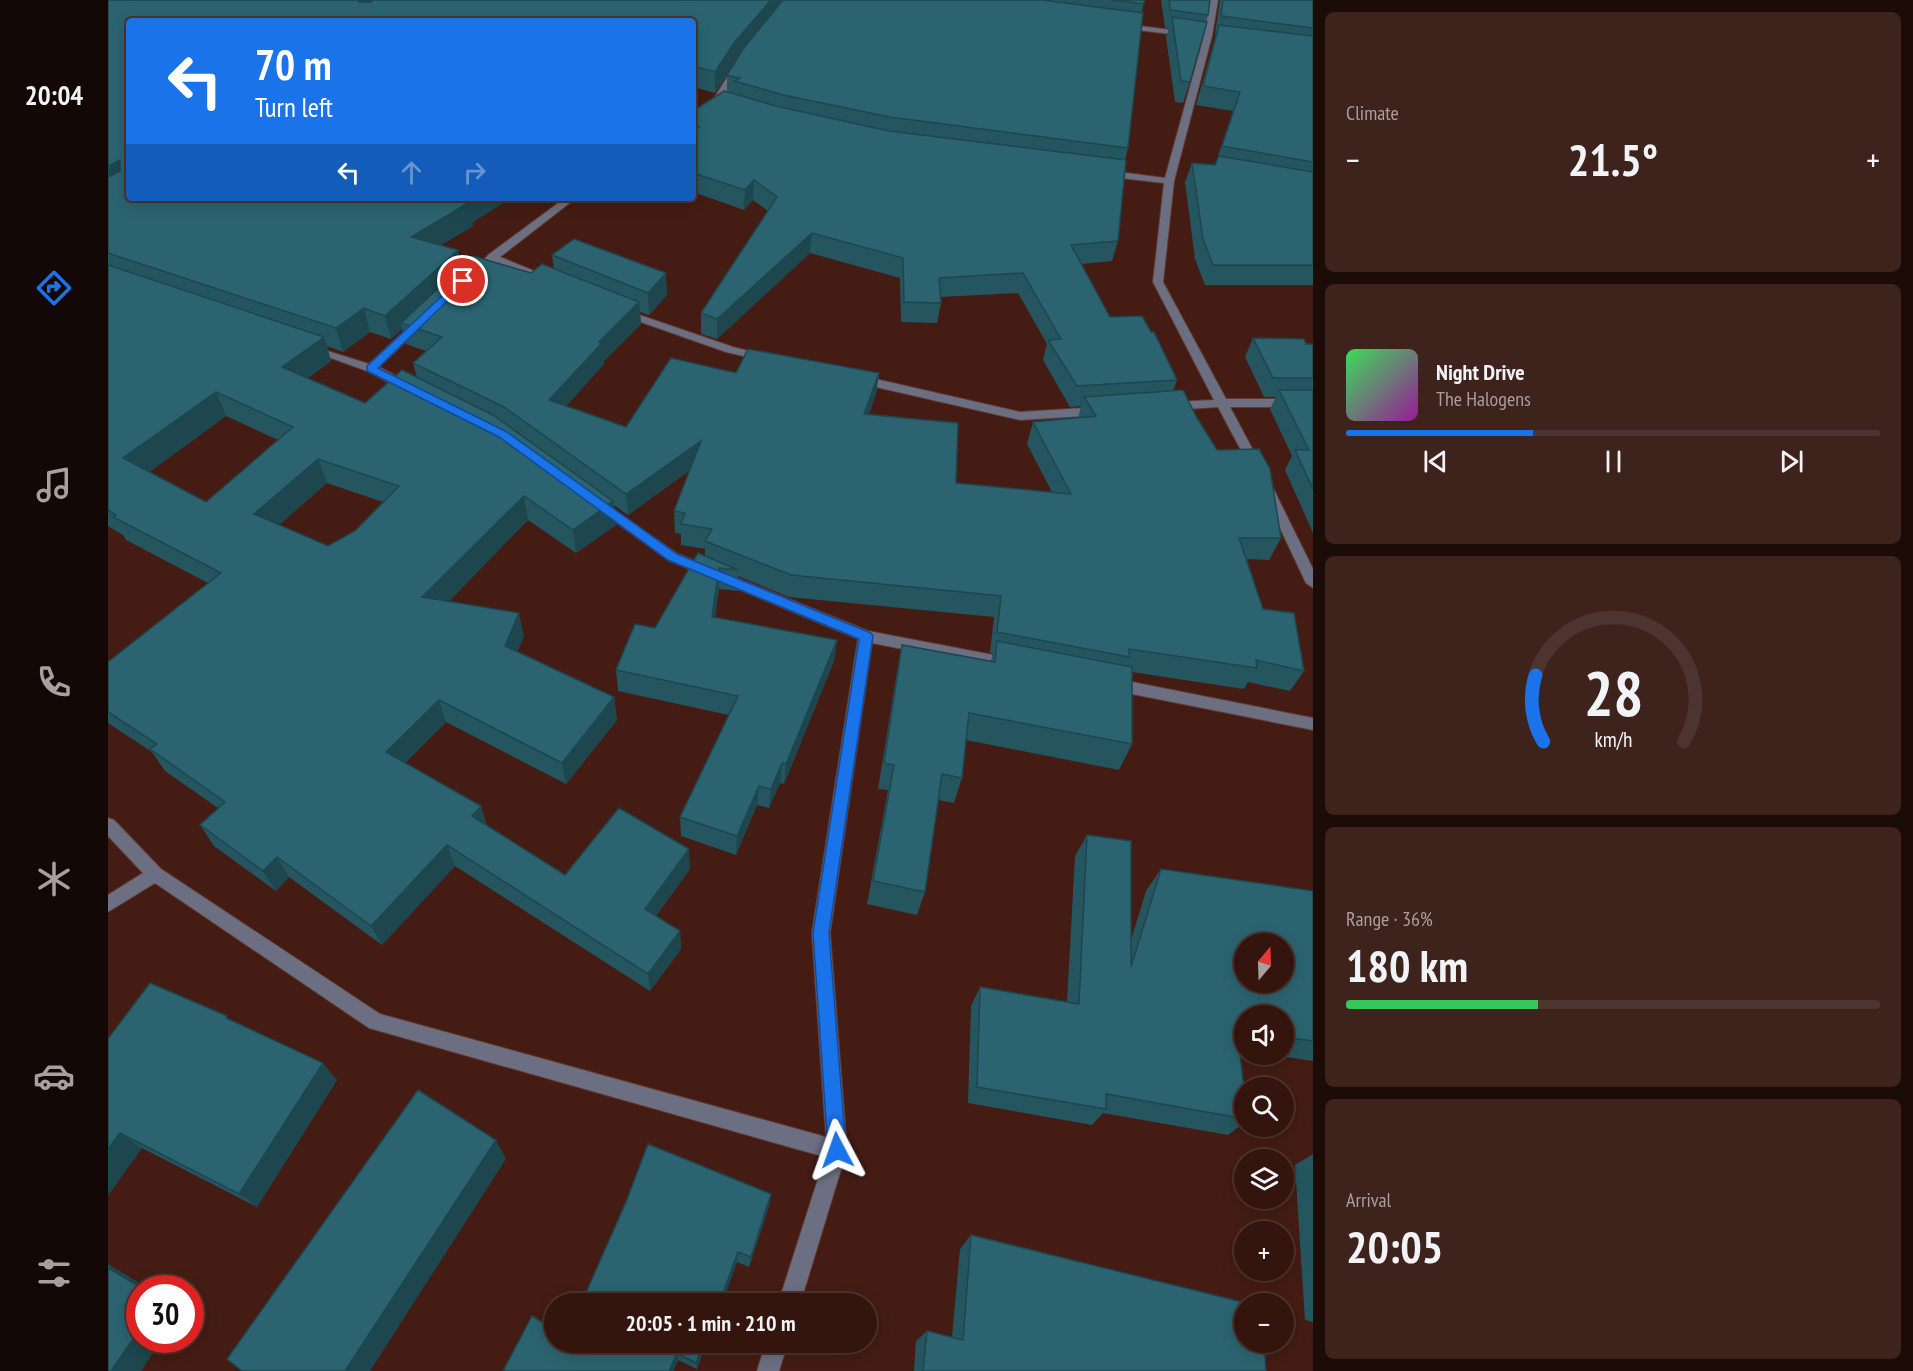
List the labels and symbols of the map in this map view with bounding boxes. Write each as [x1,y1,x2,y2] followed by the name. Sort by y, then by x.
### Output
[437,255,488,306] pin
[1234,933,1294,993] north arrow
[805,1118,869,1182] position arrow
[126,1275,204,1353] speed limit sign: 30

